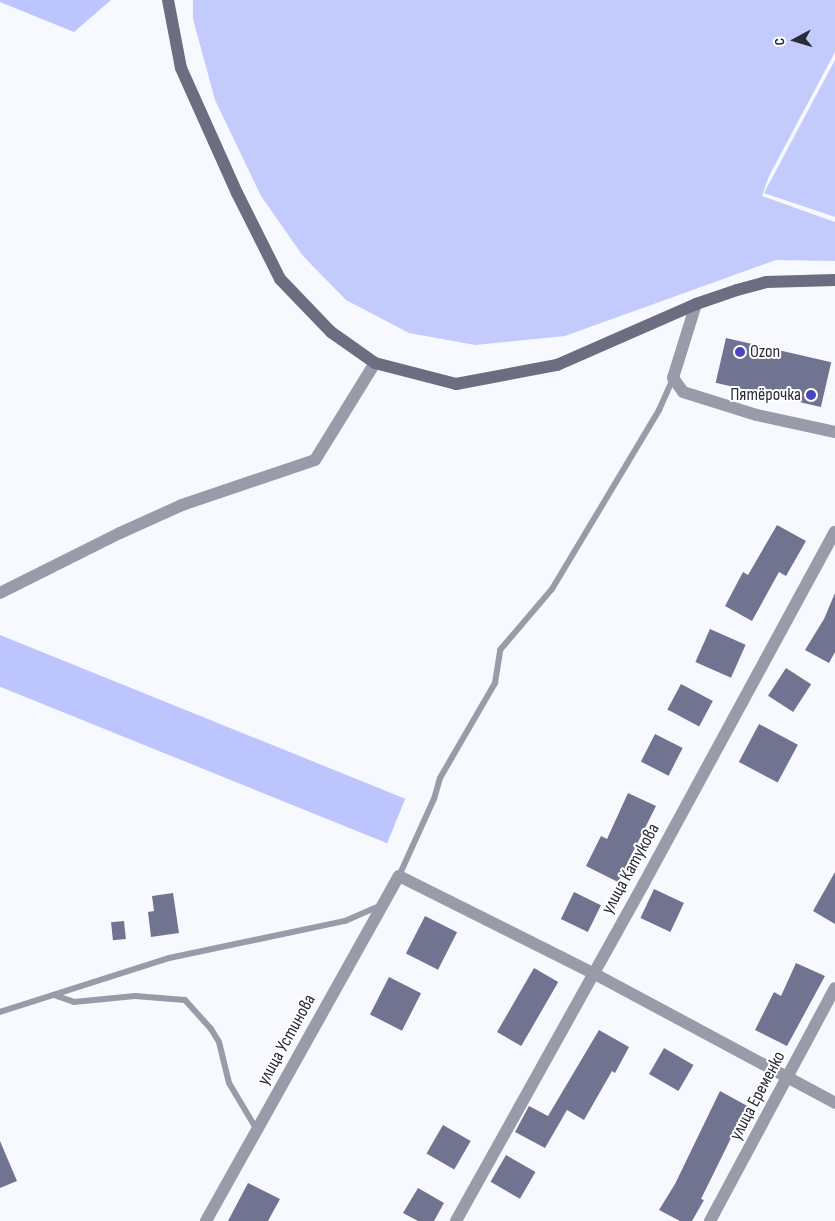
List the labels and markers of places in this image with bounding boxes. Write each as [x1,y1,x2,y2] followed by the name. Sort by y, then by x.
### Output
[750,341,780,363] place label: Ozon
[734,346,746,358] marker: Ozon
[730,384,801,406] place label: Пятёрочка
[805,389,817,401] marker: Пятёрочка

